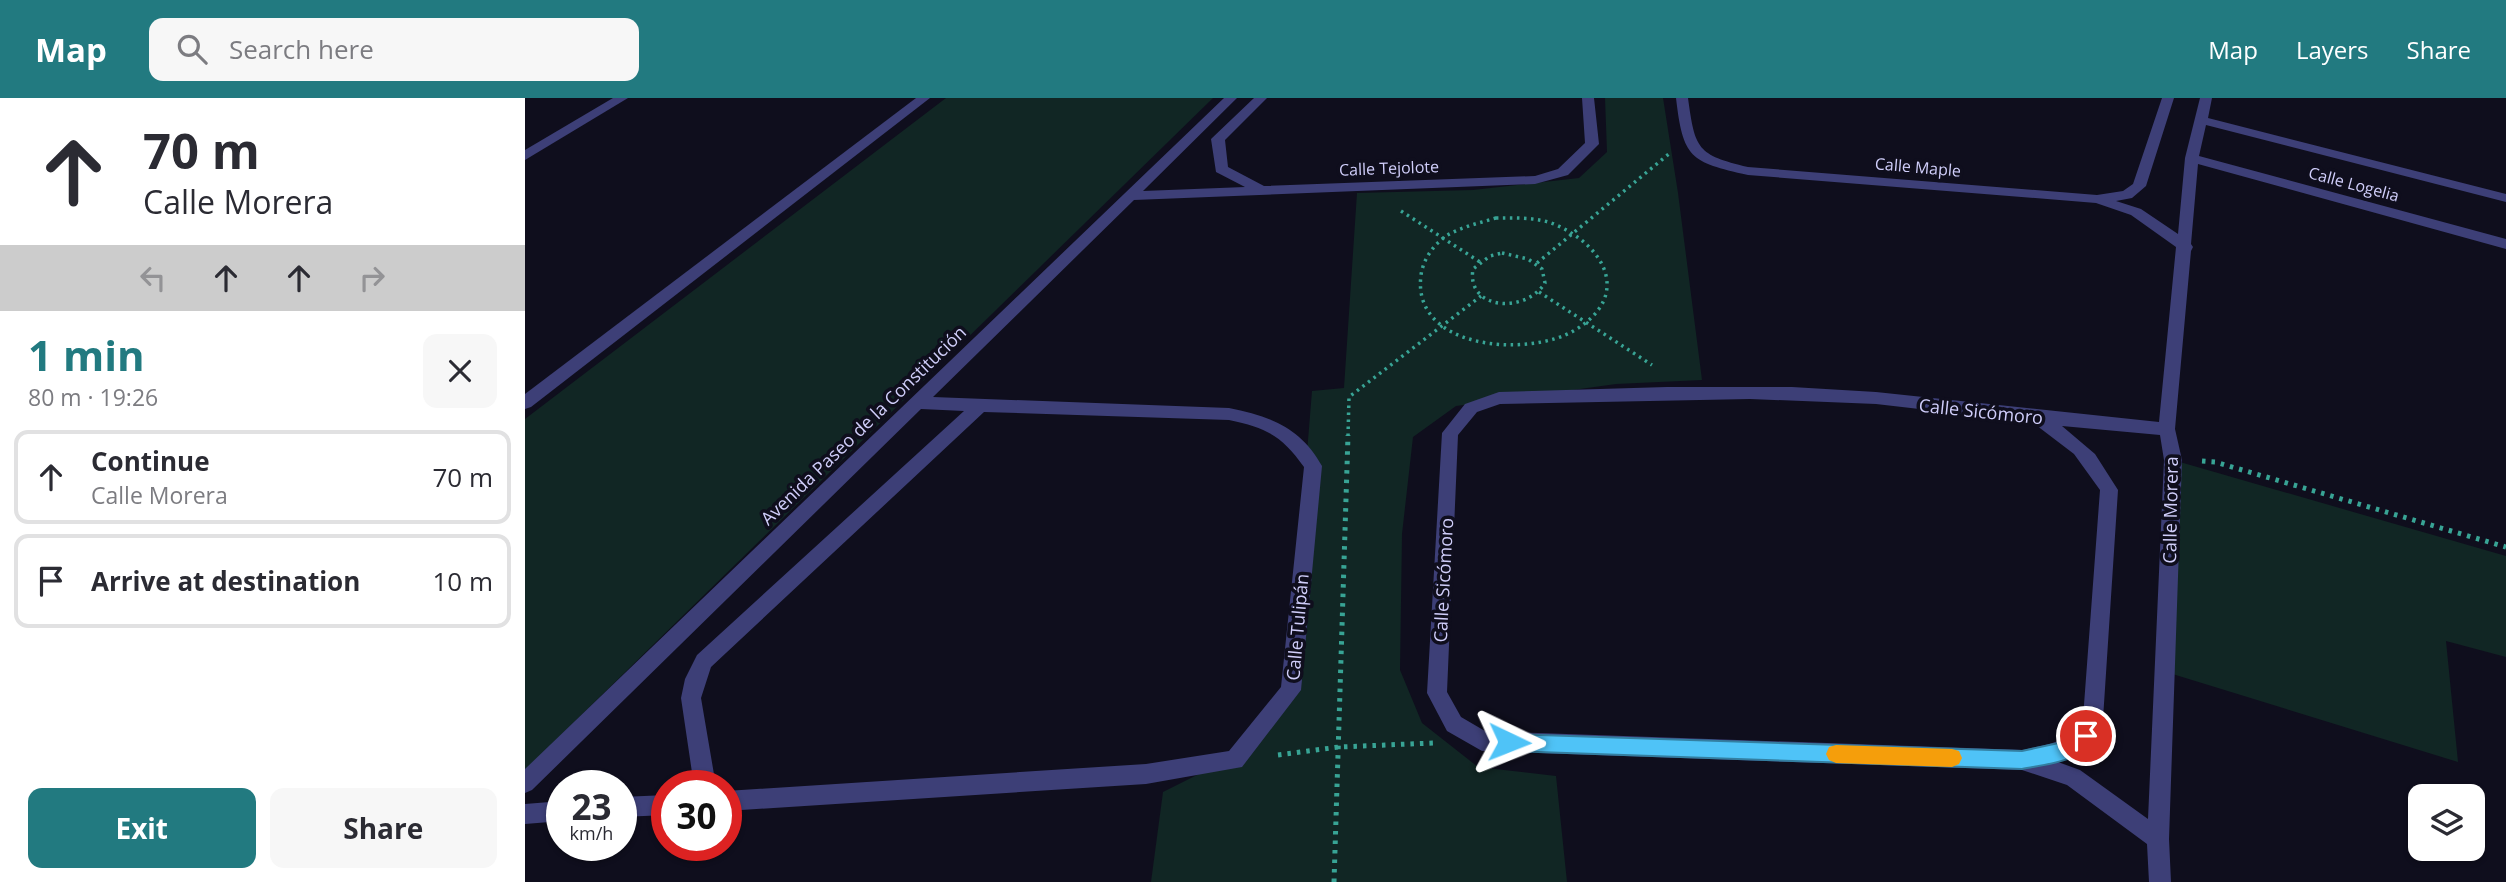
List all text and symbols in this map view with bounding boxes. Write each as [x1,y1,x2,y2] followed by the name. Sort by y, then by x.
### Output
[149,18,639,81] search box
[35,27,107,72] text: Map
[173,30,211,68] icon: search
[229,31,374,67] text: Search here
[2208,33,2258,66] text: Map
[2296,33,2369,66] text: Layers
[2407,33,2471,66] text: Share
[143,117,260,183] text: 70 m
[28,126,119,217] icon: ahead
[1874,152,1962,182] street label: Calle Maple
[1339,155,1439,181] street label: Calle Tejolote
[2306,161,2402,207] street label: Calle Logelia
[143,180,333,223] text: Calle Morera
[134,259,172,297] icon: left
[207,259,245,297] icon: ahead
[280,259,318,297] icon: ahead
[353,259,391,297] icon: right
[755,320,971,530] street label: Avenida Paseo de la Constitución
[28,326,145,383] text: 1 min
[423,334,497,408] button: close
[28,381,158,413] text: 80 m · 19:26
[1918,393,2044,429] street label: Calle Sicómoro
[91,443,210,479] text: Continue
[2157,456,2183,564] street label: Calle Morera
[32,458,70,496] icon: ahead
[432,459,493,495] text: 70 m
[91,479,228,511] text: Calle Morera
[1428,517,1458,643] street label: Calle Sicómoro
[32,562,70,600] icon: arrive
[91,563,360,599] text: Arrive at destination
[432,563,493,599] text: 10 m
[1280,573,1314,681] street label: Calle Tulipán
[1472,705,1546,779] position arrow
[2056,706,2116,766] pin
[2067,717,2105,755] icon: arrive
[651,770,742,861] speed limit sign: 30
[571,783,612,830] text: 23
[2408,784,2485,861] map controls
[2408,784,2485,861] button: layers
[28,788,256,868] button: Exit
[270,788,497,868] button: Share
[570,821,613,845] text: km/h

